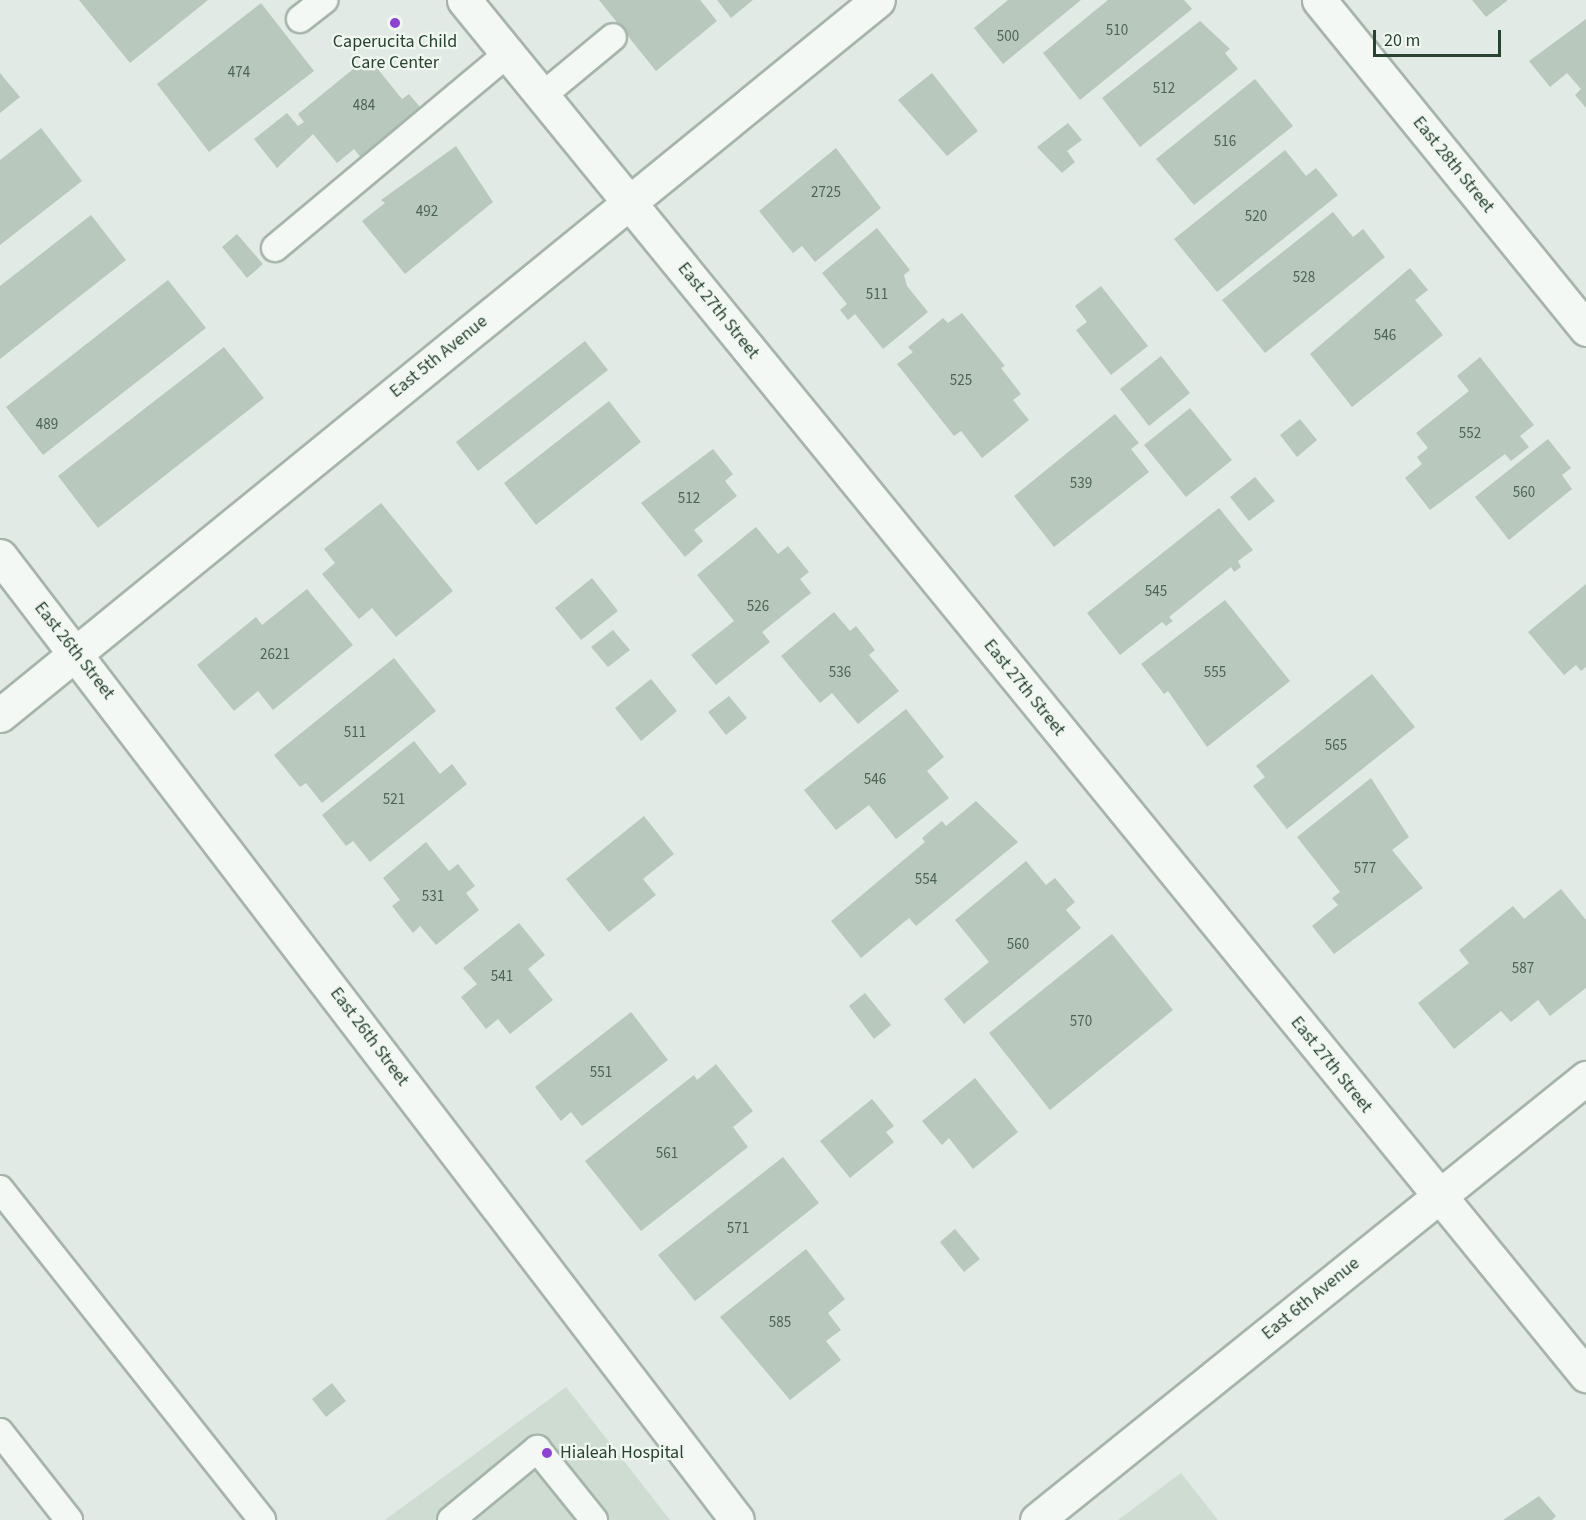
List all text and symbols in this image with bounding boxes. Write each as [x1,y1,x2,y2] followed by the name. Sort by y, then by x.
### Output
[388,16,402,30] marker: Caperucita Child Care Center
[1376,18,1504,56] scale bar
[1106,22,1128,40] house number: 510
[997,28,1019,46] house number: 500
[1384,28,1420,53] text: 20 m
[333,32,457,74] place label: Caperucita Child Care Center
[228,64,250,82] house number: 474
[1153,80,1175,98] house number: 512
[353,97,375,115] house number: 484
[1408,112,1498,218] street label: East 28th Street
[1214,133,1236,151] house number: 516
[811,184,841,202] house number: 2725
[416,203,438,221] house number: 492
[1245,208,1267,226] house number: 520
[673,258,763,364] street label: East 27th Street
[1293,269,1315,287] house number: 528
[866,286,888,304] house number: 511
[386,311,492,403] street label: East 5th Avenue
[1374,327,1396,345] house number: 546
[950,372,972,390] house number: 525
[36,416,58,434] house number: 489
[1459,425,1481,443] house number: 552
[1070,475,1092,493] house number: 539
[1513,484,1535,502] house number: 560
[678,490,700,508] house number: 512
[1145,583,1167,601] house number: 545
[29,598,119,704] street label: East 26th Street
[747,598,769,616] house number: 526
[979,635,1069,741] street label: East 27th Street
[260,646,290,664] house number: 2621
[829,664,851,682] house number: 536
[1204,664,1226,682] house number: 555
[344,724,366,742] house number: 511
[1325,737,1347,755] house number: 565
[864,771,886,789] house number: 546
[383,791,405,809] house number: 521
[1354,860,1376,878] house number: 577
[915,871,937,889] house number: 554
[422,888,444,906] house number: 531
[1007,936,1029,954] house number: 560
[1512,960,1534,978] house number: 587
[491,968,513,986] house number: 541
[325,983,413,1091] street label: East 26th Street
[1286,1012,1376,1118] street label: East 27th Street
[1070,1013,1092,1031] house number: 570
[590,1064,612,1082] house number: 551
[656,1145,678,1163] house number: 561
[727,1220,749,1238] house number: 571
[1258,1253,1364,1345] street label: East 6th Avenue
[769,1314,791,1332] house number: 585
[560,1442,684,1464] place label: Hialeah Hospital
[538,1444,556,1462] marker: Hialeah Hospital

